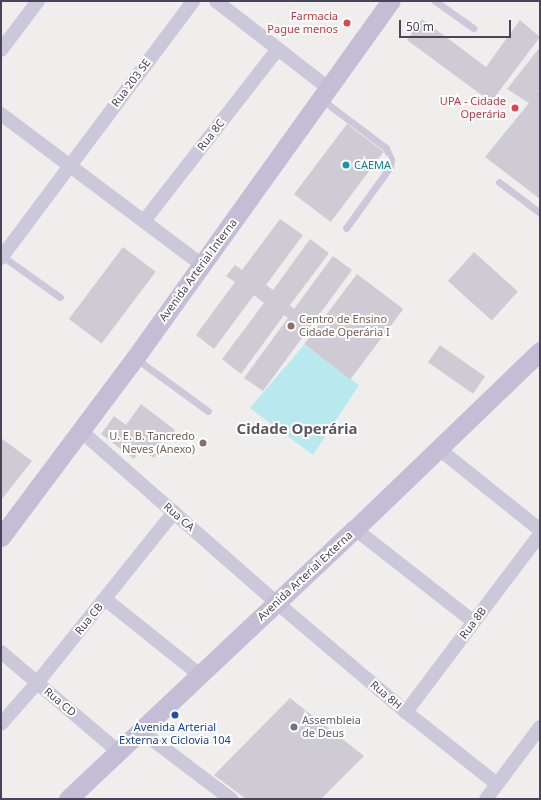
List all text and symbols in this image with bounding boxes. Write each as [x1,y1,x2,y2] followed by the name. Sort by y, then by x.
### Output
[267,10,338,36] place label: Farmacia Pague menos
[401,12,513,38] scale bar
[341,17,353,29] marker: Farmacia Pague menos
[406,18,434,35] text: 50 m
[109,56,153,110] street label: Rua 203 SE
[440,95,506,121] place label: UPA - Cidade Operária
[509,102,521,114] marker: UPA - Cidade Operária
[195,117,227,153] street label: Rua 8C
[354,158,391,172] place label: CAEMA
[341,160,351,170] marker: CAEMA
[156,216,240,324] street label: Avenida Arterial Interna
[299,313,390,339] place label: Centro de Ensino Cidade Operária I
[286,321,296,331] marker: Centro de Ensino Cidade Operária I
[237,420,357,438] district label: Cidade Operária
[109,430,195,456] place label: U. E. B. Tancredo Neves (Anexo)
[198,438,208,448] marker: U. E. B. Tancredo Neves (Anexo)
[161,500,197,534] street label: Rua CA
[255,529,355,623] street label: Avenida Arterial Externa
[72,601,106,637] street label: Rua CB
[457,605,489,641] street label: Rua 8B
[368,678,404,712] street label: Rua 8H
[41,685,79,719] street label: Rua CD
[170,710,180,720] marker: Avenida Arterial Externa x Ciclovia 104
[302,714,361,740] place label: Assembleia de Deus
[119,721,231,747] place label: Avenida Arterial Externa x Ciclovia 104
[289,722,299,732] marker: Assembleia de Deus

